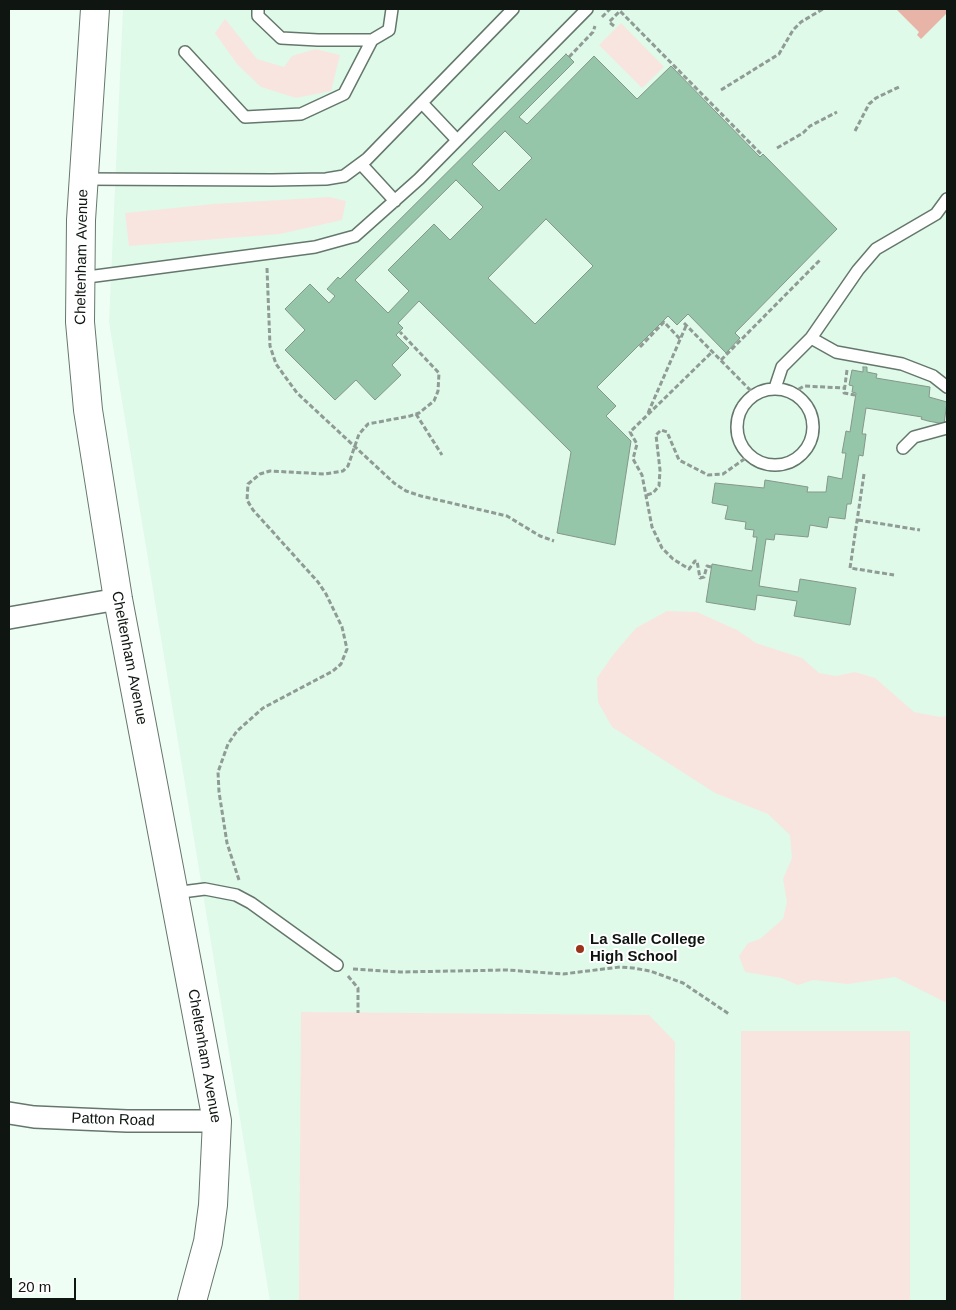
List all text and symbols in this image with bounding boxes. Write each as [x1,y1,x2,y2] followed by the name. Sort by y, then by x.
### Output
[72,189,92,325] street label: Cheltenham Avenue
[107,590,151,726] street label: Cheltenham Avenue
[590,931,705,966] place label: La Salle College High School
[574,943,586,955] marker: La Salle College High School
[183,988,225,1124] street label: Cheltenham Avenue
[71,1110,155,1130] street label: Patton Road
[12,1268,79,1300] scale bar
[18,1278,51,1295] text: 20 m

